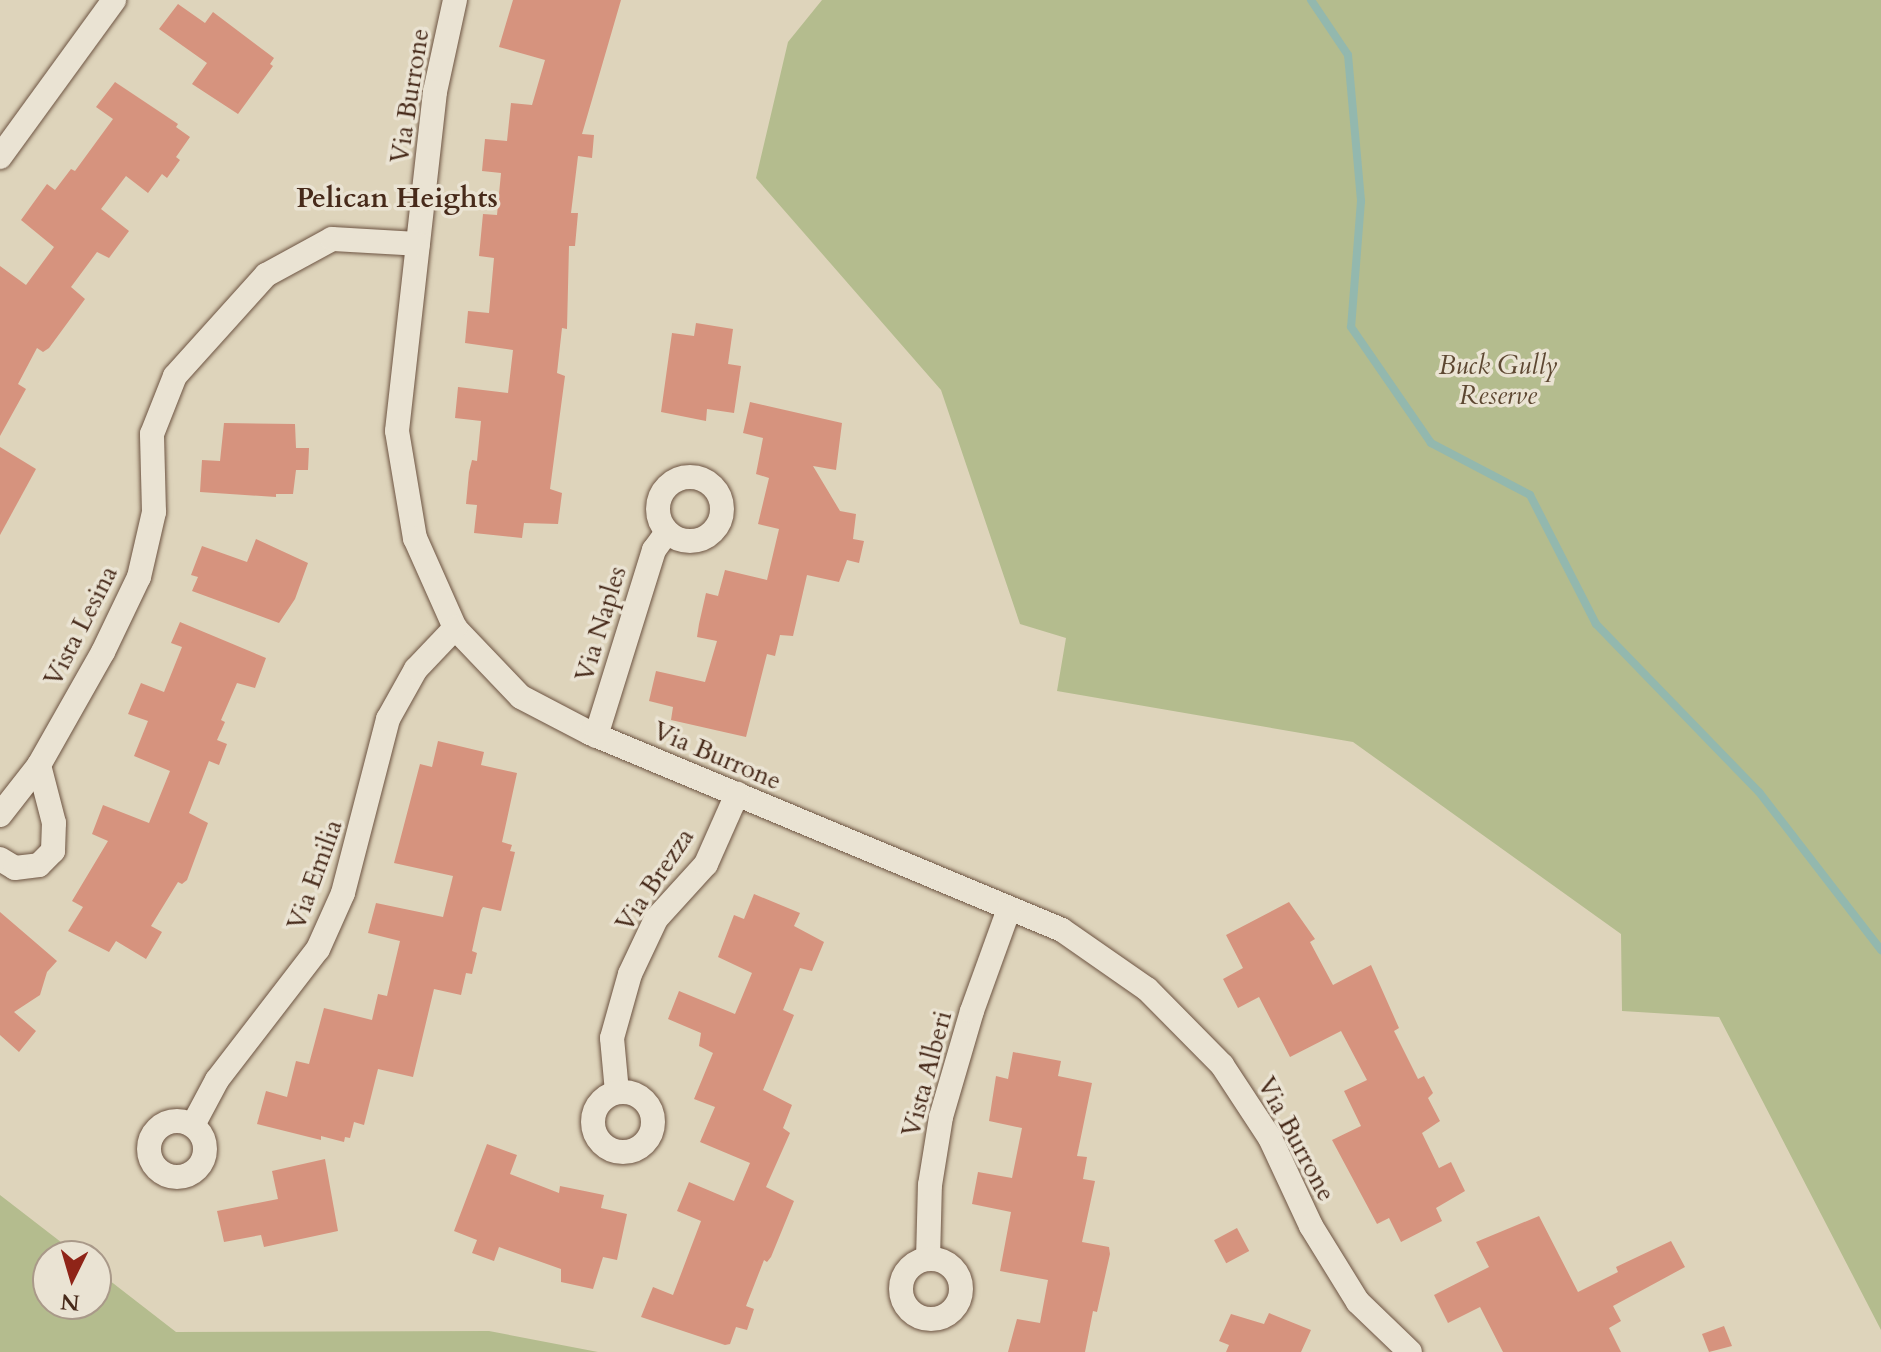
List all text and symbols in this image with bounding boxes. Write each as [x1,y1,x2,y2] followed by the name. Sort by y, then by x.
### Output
[384,26,436,166] street label: Via Burrone
[296,181,498,215] district label: Pelican Heights
[1439,350,1557,412] park label: Buck Gully Reserve
[37,561,125,691] street label: Vista Lesina
[569,563,633,685] street label: Via Naples
[648,715,786,797] street label: Via Burrone
[281,816,349,934] street label: Via Emilia
[609,822,701,938] street label: Via Brezza
[895,1008,959,1140] street label: Vista Alberi
[1250,1072,1342,1206] street label: Via Burrone
[32,1240,112,1320] north arrow
[59,1286,81,1318] text: N

